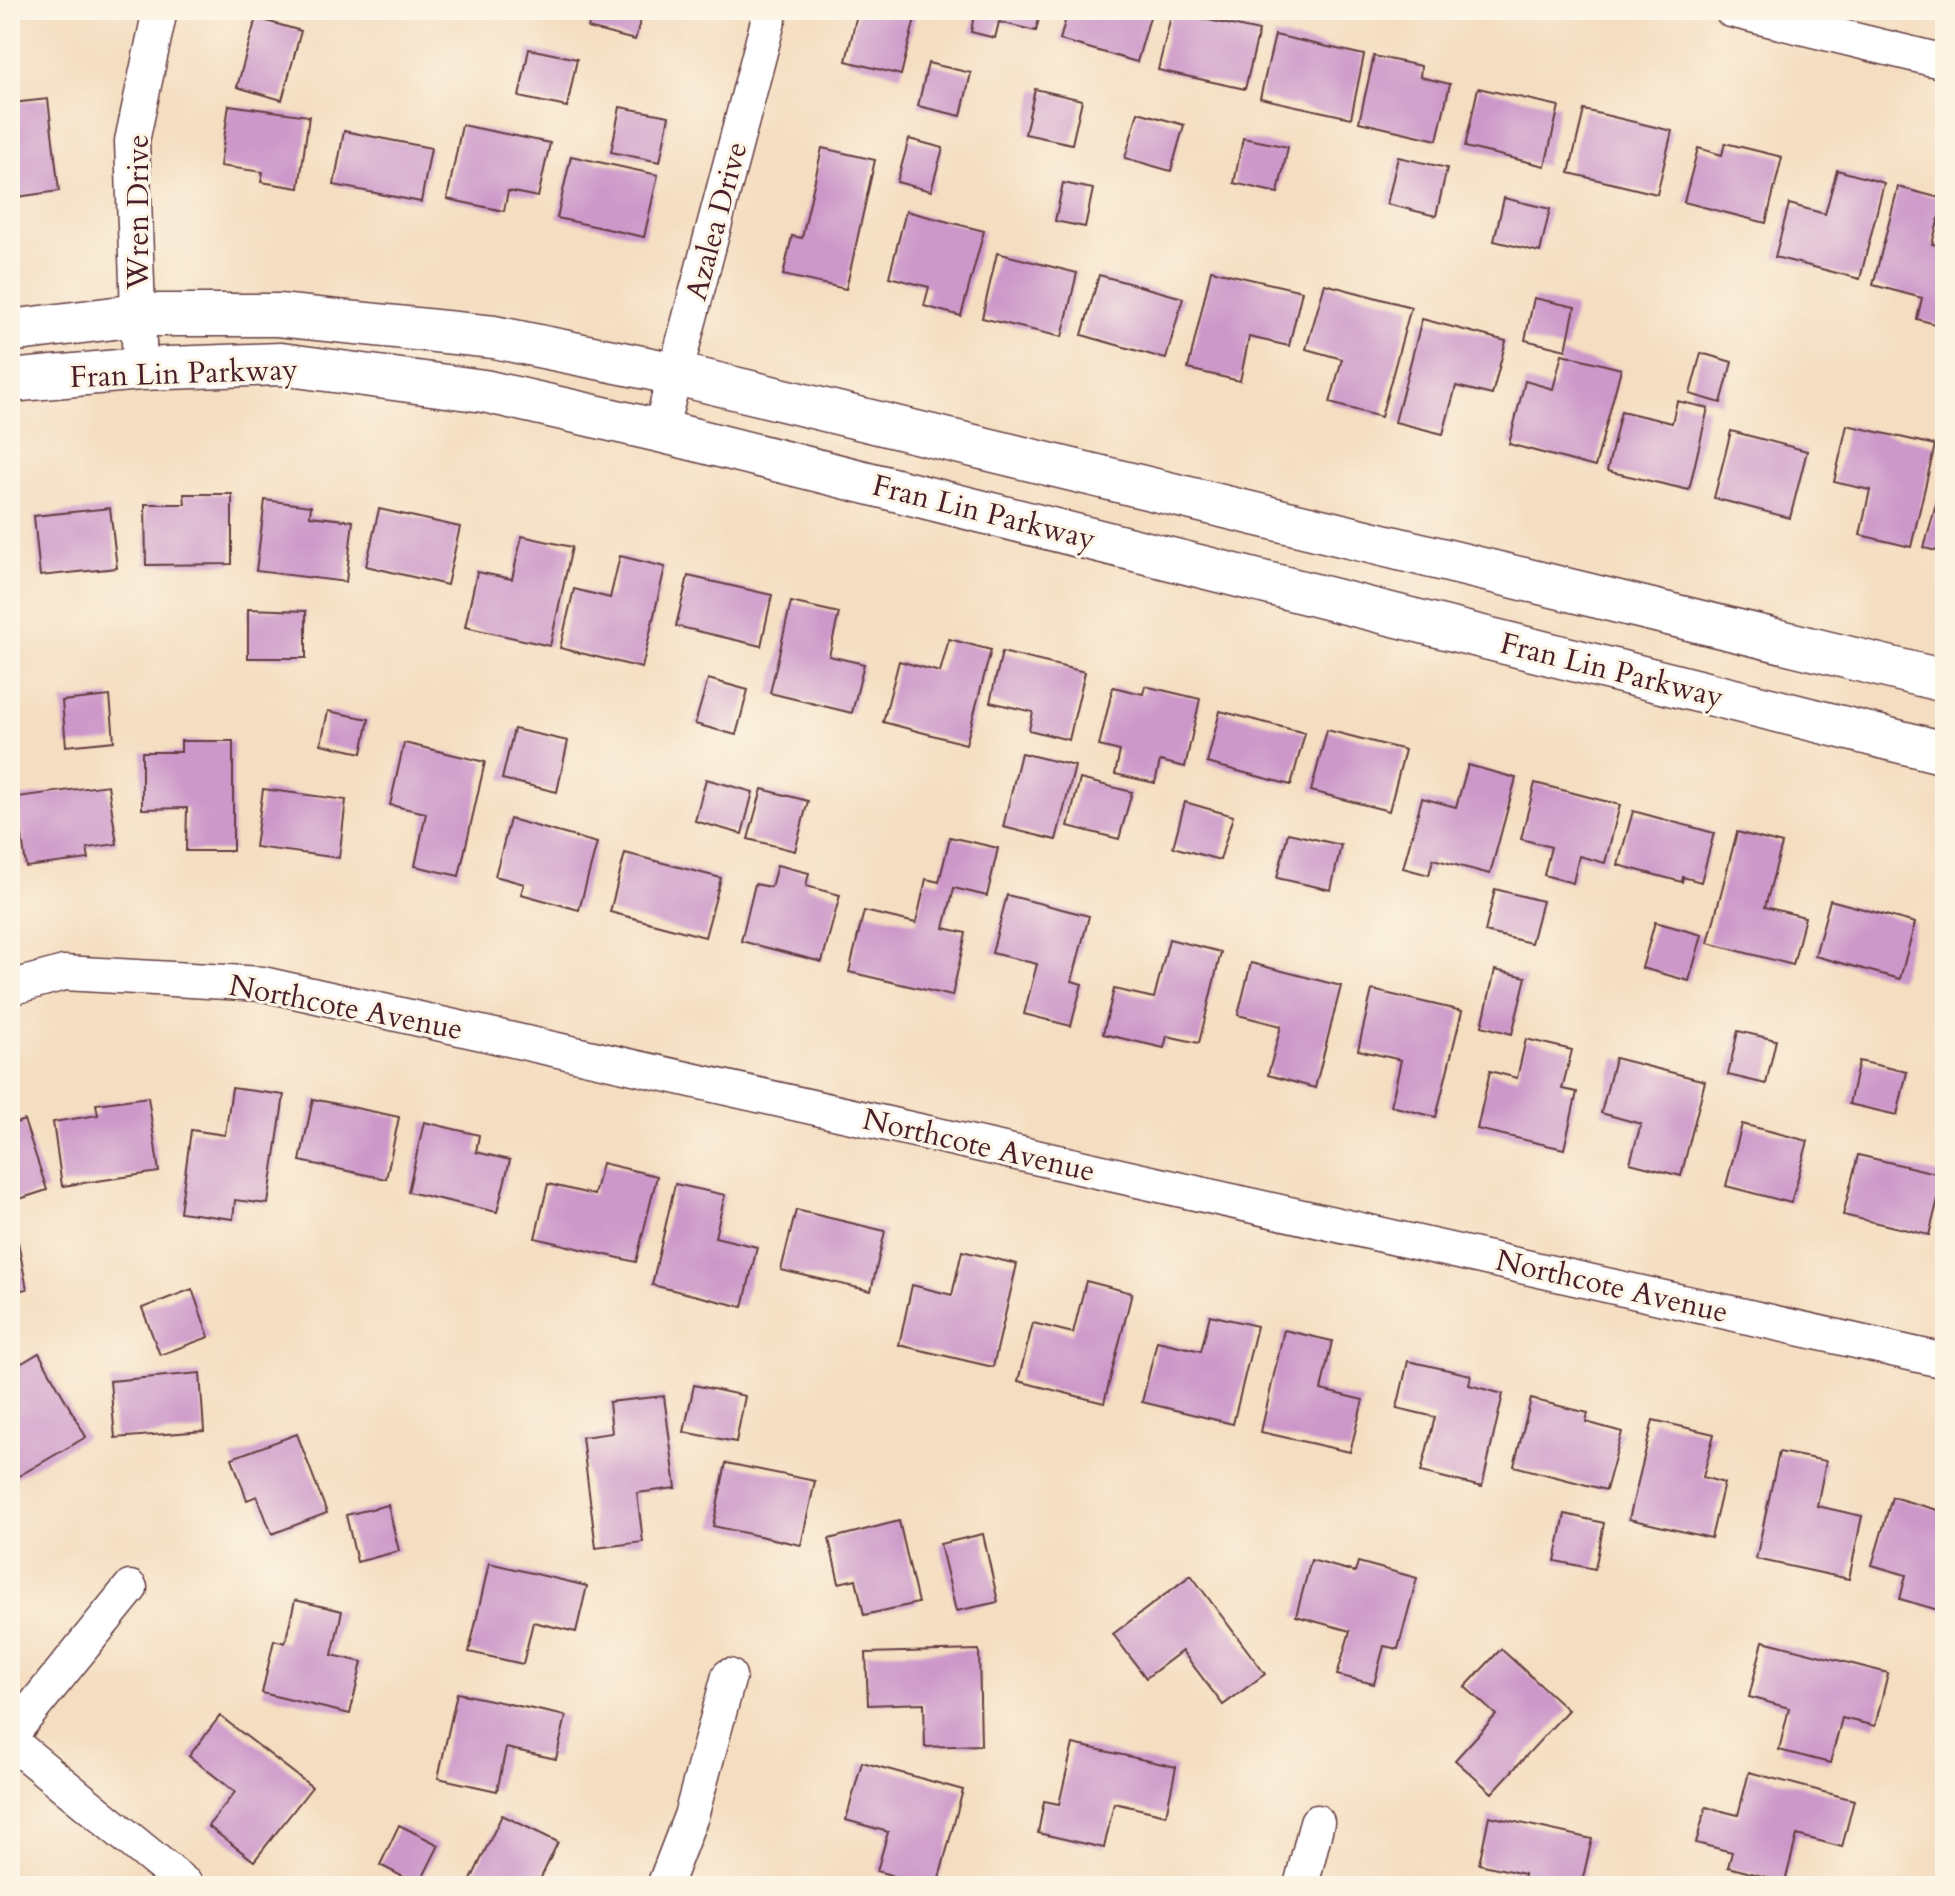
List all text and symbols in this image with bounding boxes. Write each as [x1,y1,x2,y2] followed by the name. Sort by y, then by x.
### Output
[118,134,159,291] street label: Wren Drive
[676,137,757,305] street label: Azalea Drive
[69,349,299,398] street label: Fran Lin Parkway
[868,465,1100,560] street label: Fran Lin Parkway
[1496,623,1728,718] street label: Fran Lin Parkway
[226,965,466,1050] street label: Northcote Avenue
[859,1099,1099,1192] street label: Northcote Avenue
[1492,1240,1732,1333] street label: Northcote Avenue

